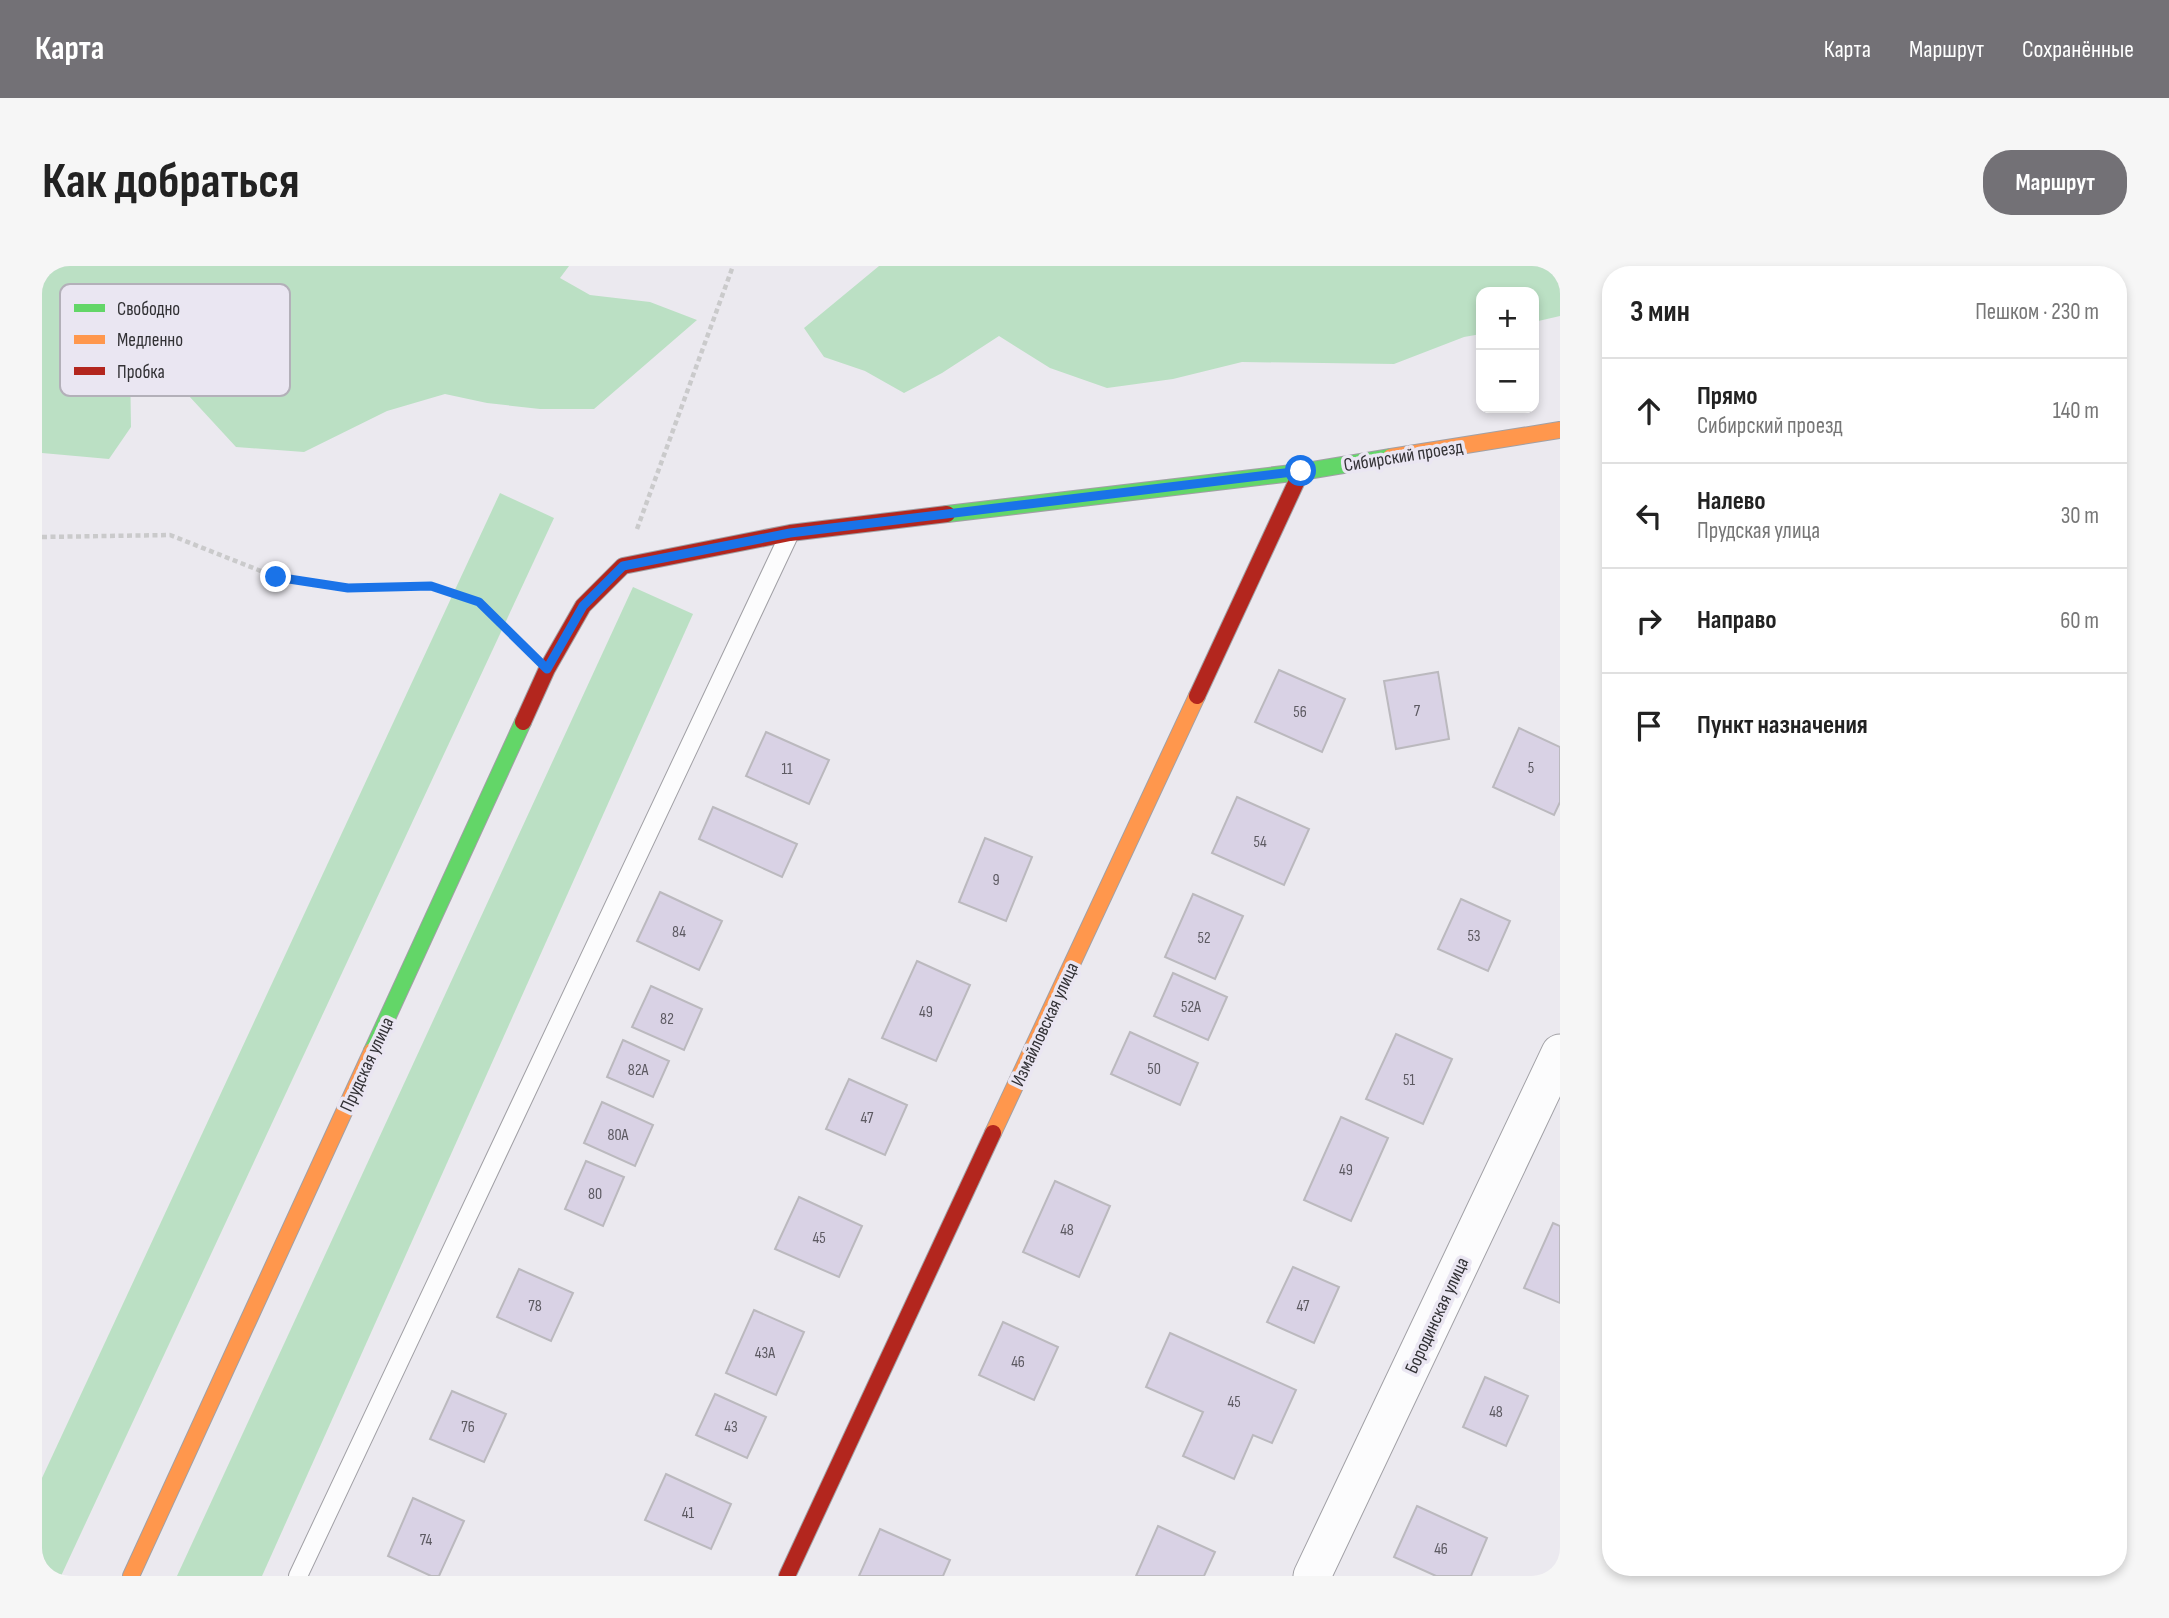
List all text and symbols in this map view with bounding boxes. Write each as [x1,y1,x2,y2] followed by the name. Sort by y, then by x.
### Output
[35,29,104,69] text: Карта
[1824,35,1871,64] text: Карта
[1909,35,1984,64] text: Маршрут
[2022,35,2134,64] text: Сохранённые
[1983,150,2127,215] button: Маршрут
[42,153,300,212] text: Как добраться
[60,284,290,396] legend
[1476,287,1539,413] map controls
[1476,287,1539,350] button: +
[1630,294,1690,330] text: 3 мин
[117,298,180,321] text: Свободно
[1975,298,2099,326] text: Пешком · 230 m
[117,329,183,352] text: Медленно
[1476,350,1539,413] button: −
[117,361,165,384] text: Пробка
[1697,381,1758,412] text: Прямо
[1630,392,1668,430] icon: ahead
[2053,397,2099,425] text: 140 m
[1697,412,1843,440] text: Сибирский проезд
[1342,436,1465,477] street label: Сибирский проезд
[1285,455,1316,486] route start
[1697,486,1766,517] text: Налево
[1630,497,1668,535] icon: left
[2061,502,2099,530] text: 30 m
[1697,517,1820,545] text: Прудская улица
[260,561,291,592] route end
[1630,602,1668,640] icon: right
[1697,605,1776,636] text: Направо
[2060,607,2099,635] text: 60 m
[1414,702,1421,721] house number: 7
[1293,703,1307,722] house number: 56
[1630,707,1668,745] icon: arrive
[1697,710,1868,741] text: Пункт назначения
[1528,759,1534,778] house number: 5
[781,760,793,779] house number: 11
[1253,833,1267,852] house number: 54
[992,871,1000,890] house number: 9
[672,923,686,942] house number: 84
[1467,927,1481,946] house number: 53
[1197,929,1211,948] house number: 52
[1007,959,1084,1090] street label: Измайловская улица
[1181,998,1201,1017] house number: 52А
[919,1003,933,1022] house number: 49
[660,1010,674,1029] house number: 82
[335,1014,399,1116] street label: Прудская улица
[1147,1060,1161,1079] house number: 50
[628,1061,648,1080] house number: 82А
[1403,1071,1415,1090] house number: 51
[861,1109,874,1128] house number: 47
[608,1126,629,1145] house number: 80А
[1339,1161,1353,1180] house number: 49
[588,1185,602,1204] house number: 80
[1060,1221,1074,1240] house number: 48
[812,1229,826,1248] house number: 45
[1400,1254,1474,1377] street label: Бородинская улица
[528,1297,542,1316] house number: 78
[1297,1297,1310,1316] house number: 47
[755,1344,775,1363] house number: 43А
[1011,1353,1025,1372] house number: 46
[1227,1393,1241,1412] house number: 45
[1489,1403,1503,1422] house number: 48
[461,1418,475,1437] house number: 76
[724,1418,738,1437] house number: 43
[682,1504,695,1523] house number: 41
[420,1531,432,1550] house number: 74
[1434,1540,1448,1559] house number: 46

